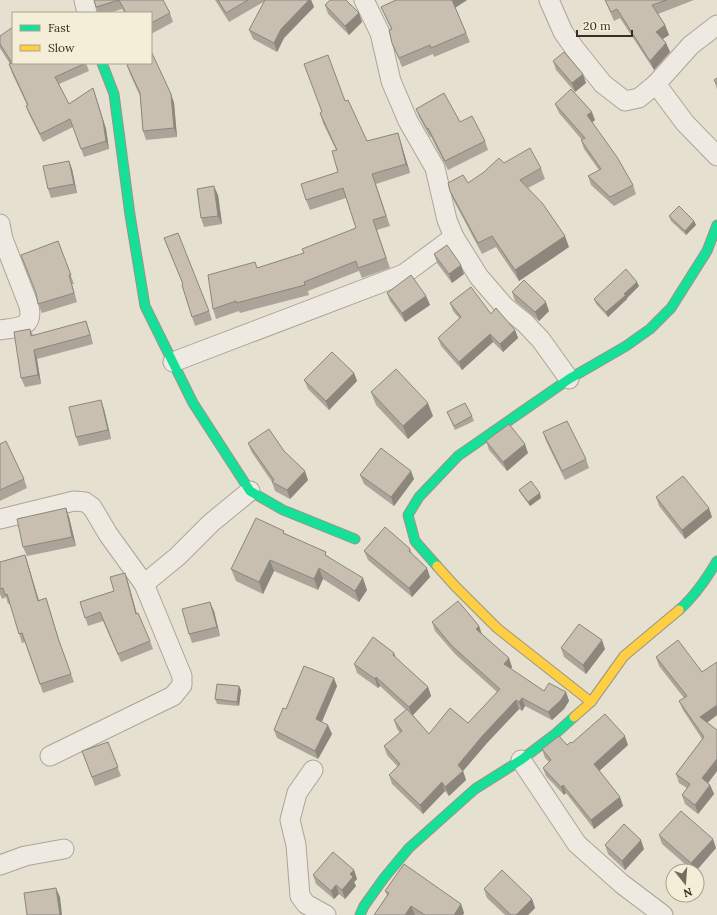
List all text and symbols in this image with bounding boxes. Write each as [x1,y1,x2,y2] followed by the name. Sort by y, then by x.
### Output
[12,12,152,64] legend
[577,12,632,38] scale bar
[583,18,611,33] text: 20 m
[48,20,71,35] text: Fast
[48,40,75,55] text: Slow
[665,863,705,903] north arrow
[681,885,694,901] text: N

